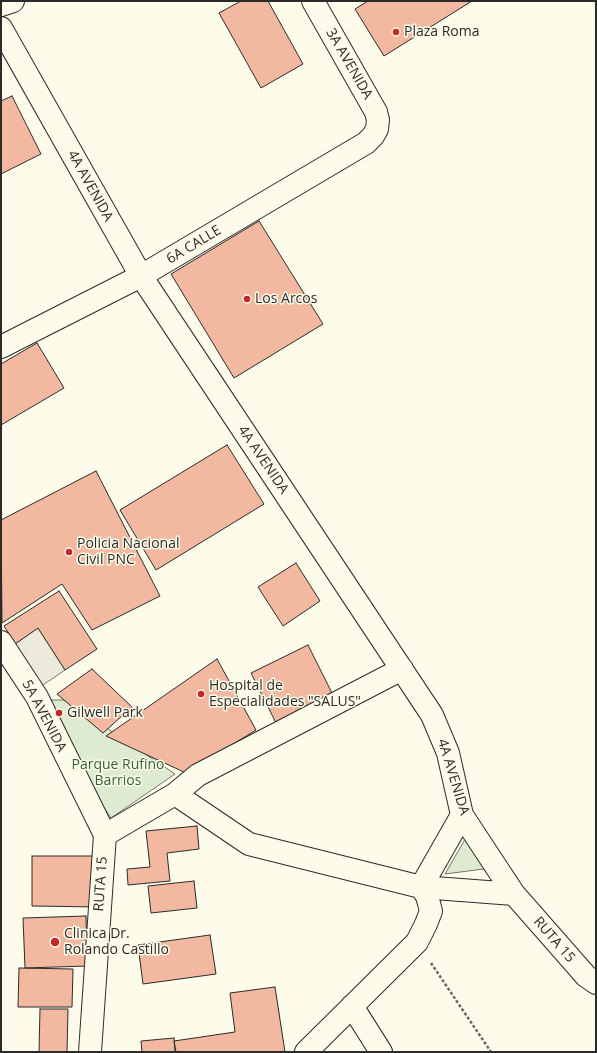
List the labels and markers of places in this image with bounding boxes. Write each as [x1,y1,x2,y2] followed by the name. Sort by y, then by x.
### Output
[404,24,480,40] place label: Plaza Roma
[391,27,401,37] marker: Plaza Roma
[255,291,317,307] place label: Los Arcos
[242,294,252,304] marker: Los Arcos
[77,536,179,568] place label: Policia Nacional Civil PNC
[64,547,74,557] marker: Policia Nacional Civil PNC
[209,678,361,710] place label: Hospital de Especialidades "SALUS"
[196,689,206,699] marker: Hospital de Especialidades "SALUS"
[67,705,143,721] place label: Gilwell Park
[54,708,64,718] marker: Gilwell Park
[64,926,169,958] place label: Clinica Dr. Rolando Castillo
[49,936,61,948] marker: Clinica Dr. Rolando Castillo

